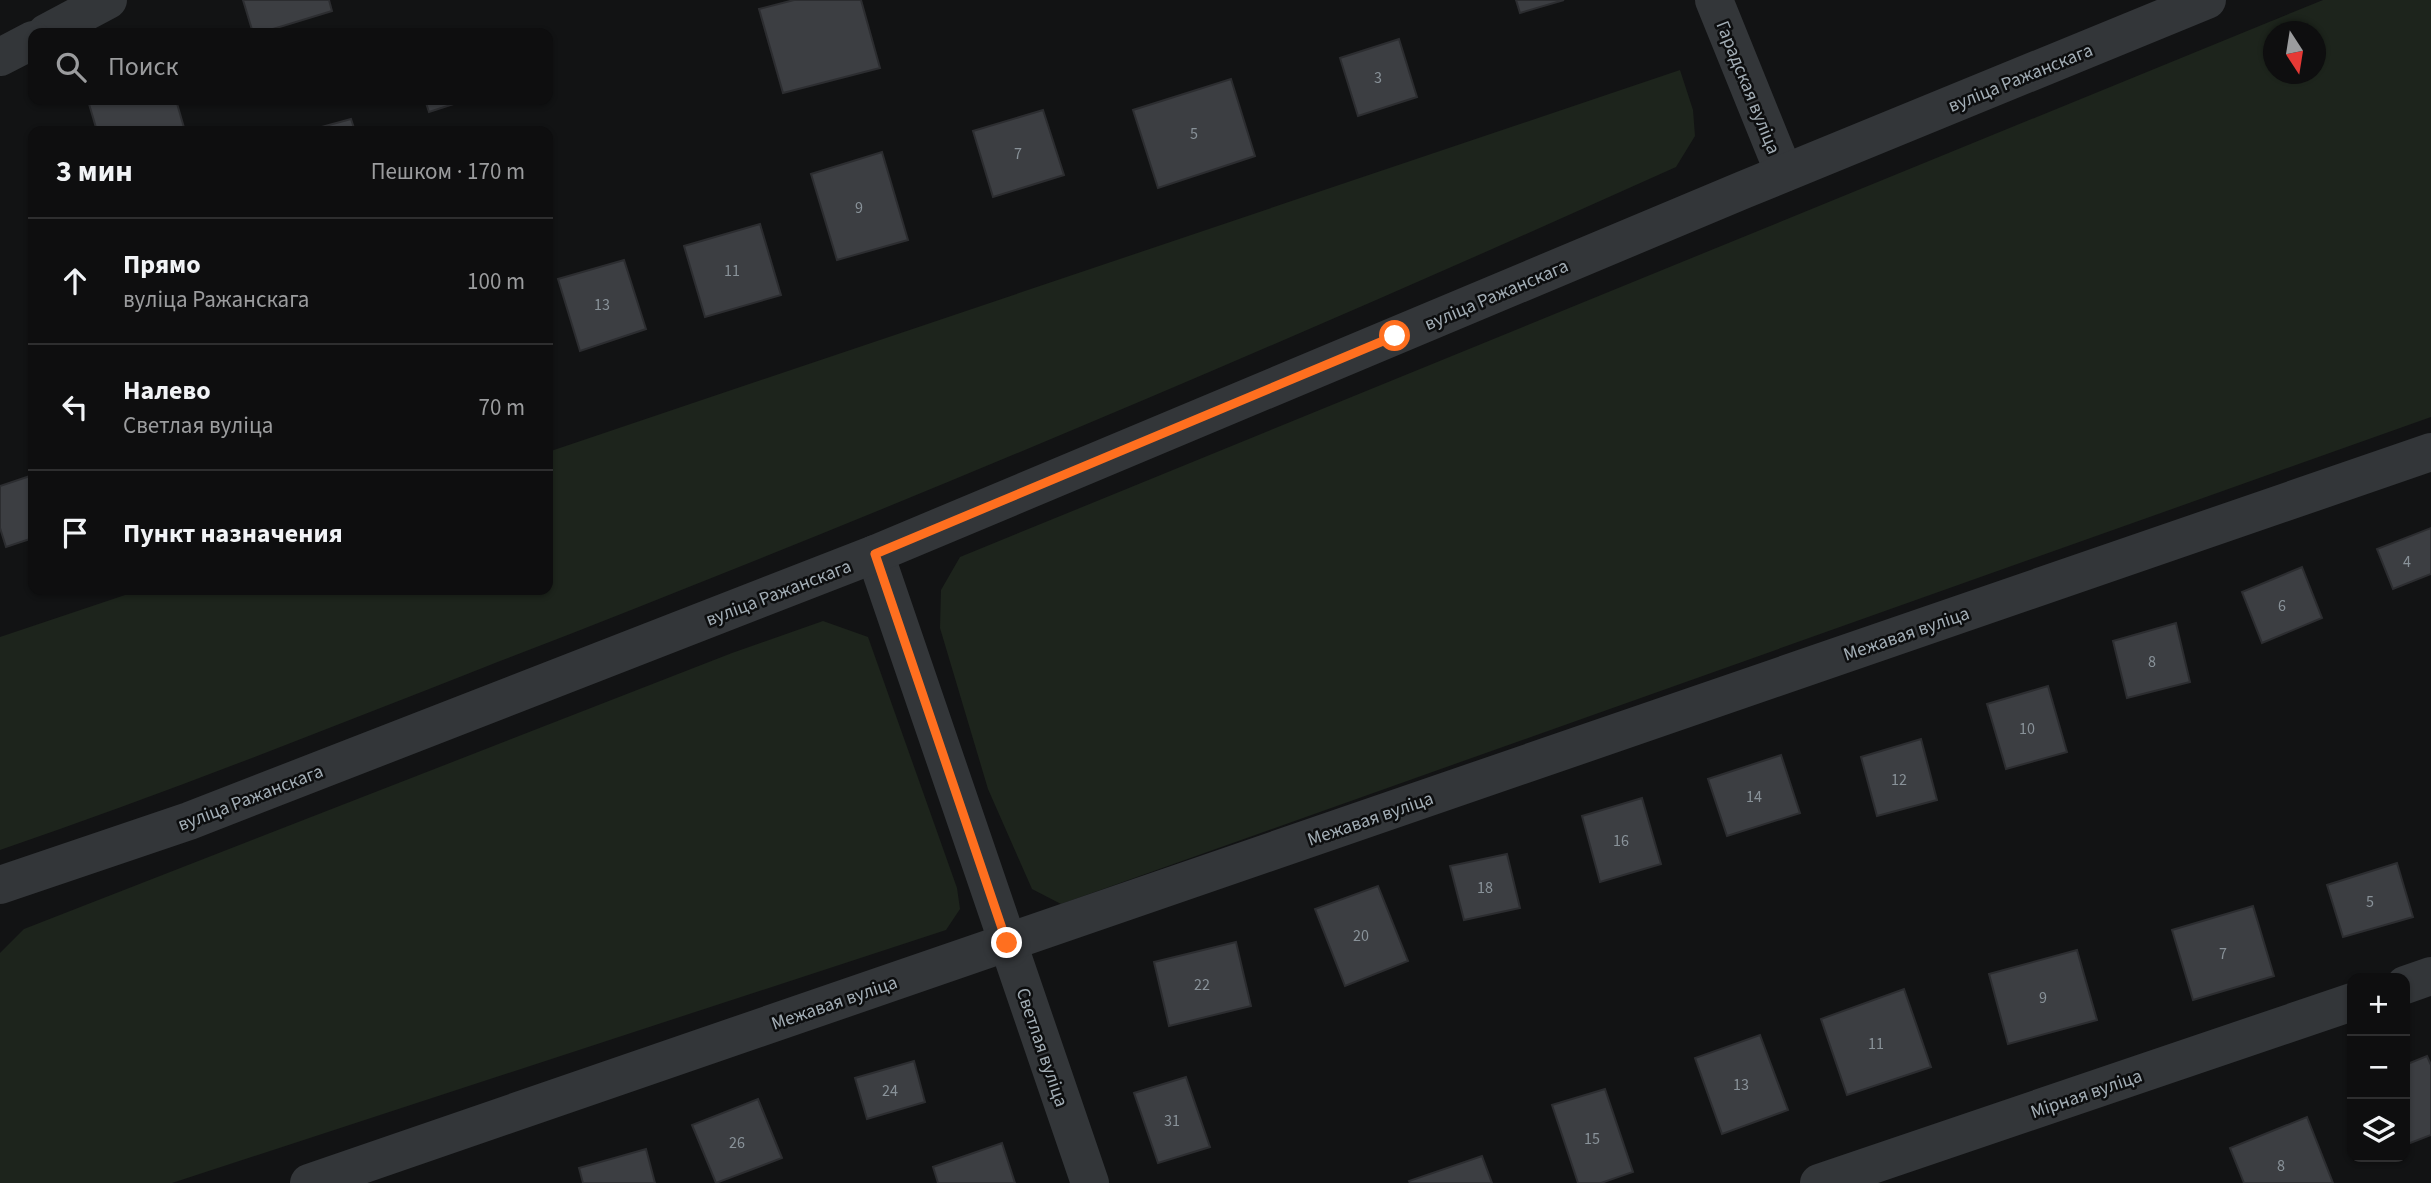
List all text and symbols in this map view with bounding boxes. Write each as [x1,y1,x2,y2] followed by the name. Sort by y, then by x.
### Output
[1709,17,1787,158] street label: Гарадская вуліца
[2263,21,2326,84] north arrow
[28,28,553,105] search box
[1944,37,2097,120] street label: вуліца Ражанскага
[52,48,90,86] icon: search
[108,48,178,85] text: Поиск
[1374,67,1382,89] house number: 3
[1190,123,1198,145] house number: 5
[1014,143,1022,165] house number: 7
[56,150,133,193] text: 3 мин
[371,155,525,188] text: Пешком · 170 m
[855,197,863,219] house number: 9
[123,246,201,283] text: Прямо
[1420,253,1573,338] street label: вуліца Ражанскага
[724,260,740,282] house number: 11
[56,262,94,300] icon: ahead
[467,265,525,298] text: 100 m
[123,283,309,316] text: вуліца Ражанскага
[594,294,610,316] house number: 13
[1379,320,1410,351] route start
[123,372,211,409] text: Налево
[56,388,94,426] icon: left
[478,391,525,424] text: 70 m
[123,409,273,442] text: Светлая вуліца
[56,514,94,552] icon: arrive
[123,515,343,552] text: Пункт назначения
[2403,551,2411,573] house number: 4
[702,553,855,634] street label: вуліца Ражанскага
[2278,595,2286,617] house number: 6
[1840,600,1973,669] street label: Межавая вуліца
[2148,651,2156,673] house number: 8
[2019,718,2035,740] house number: 10
[174,758,327,839] street label: вуліца Ражанскага
[1891,769,1907,791] house number: 12
[1304,785,1437,854] street label: Межавая вуліца
[1746,786,1762,808] house number: 14
[1613,830,1629,852] house number: 16
[1477,877,1493,899] house number: 18
[2366,891,2374,913] house number: 5
[1353,925,1369,947] house number: 20
[991,927,1022,958] route end
[2219,943,2227,965] house number: 7
[768,969,901,1038] street label: Межавая вуліца
[2347,973,2410,1162] map controls
[2347,973,2410,1036] button: +
[1194,974,1210,996] house number: 22
[1009,984,1075,1111] street label: Светлая вуліца
[2039,987,2047,1009] house number: 9
[1868,1033,1884,1055] house number: 11
[2347,1036,2410,1099] button: −
[2027,1063,2146,1126] street label: Мірная вуліца
[1733,1074,1749,1096] house number: 13
[882,1080,898,1102] house number: 24
[2347,1099,2410,1162] button: layers
[1164,1110,1180,1132] house number: 31
[1584,1128,1600,1150] house number: 15
[729,1132,745,1154] house number: 26
[2277,1155,2285,1177] house number: 8

